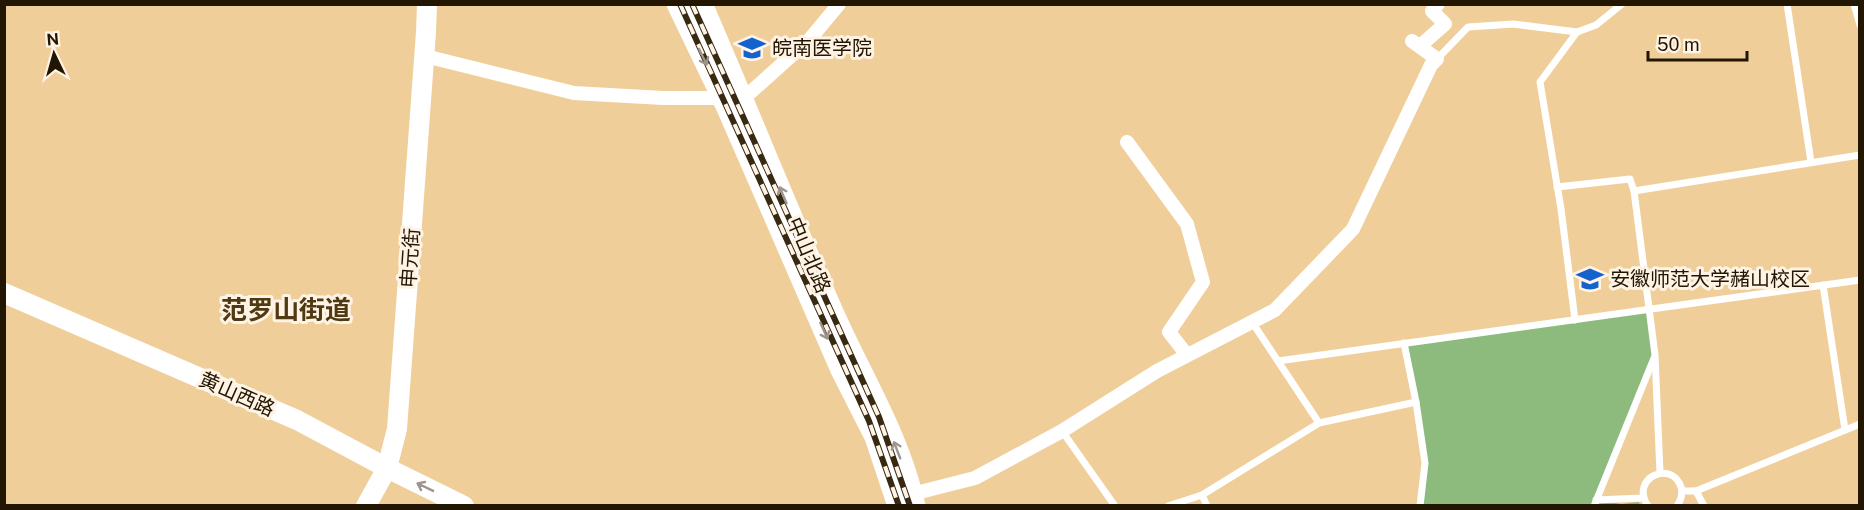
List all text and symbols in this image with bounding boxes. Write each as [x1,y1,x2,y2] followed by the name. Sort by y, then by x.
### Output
[24,24,84,84] north arrow
[1648,24,1747,62] scale bar
[46,30,60,50] text: N
[737,33,767,63] school or university icon: 皖南医学院
[1657,34,1700,55] text: 50 m
[772,36,872,60] place label: 皖南医学院
[697,48,709,66] one-way arrow
[777,186,788,204] one-way arrow
[782,213,836,297] street label: 中山北路
[396,227,424,289] street label: 申元街
[1575,264,1605,294] school or university icon: 安徽师范大学赭山校区
[1610,267,1810,291] place label: 安徽师范大学赭山校区
[221,294,351,325] district label: 范罗山街道
[819,322,831,340] one-way arrow
[196,367,278,421] street label: 黄山西路
[891,441,902,459] one-way arrow
[417,481,435,492] one-way arrow

